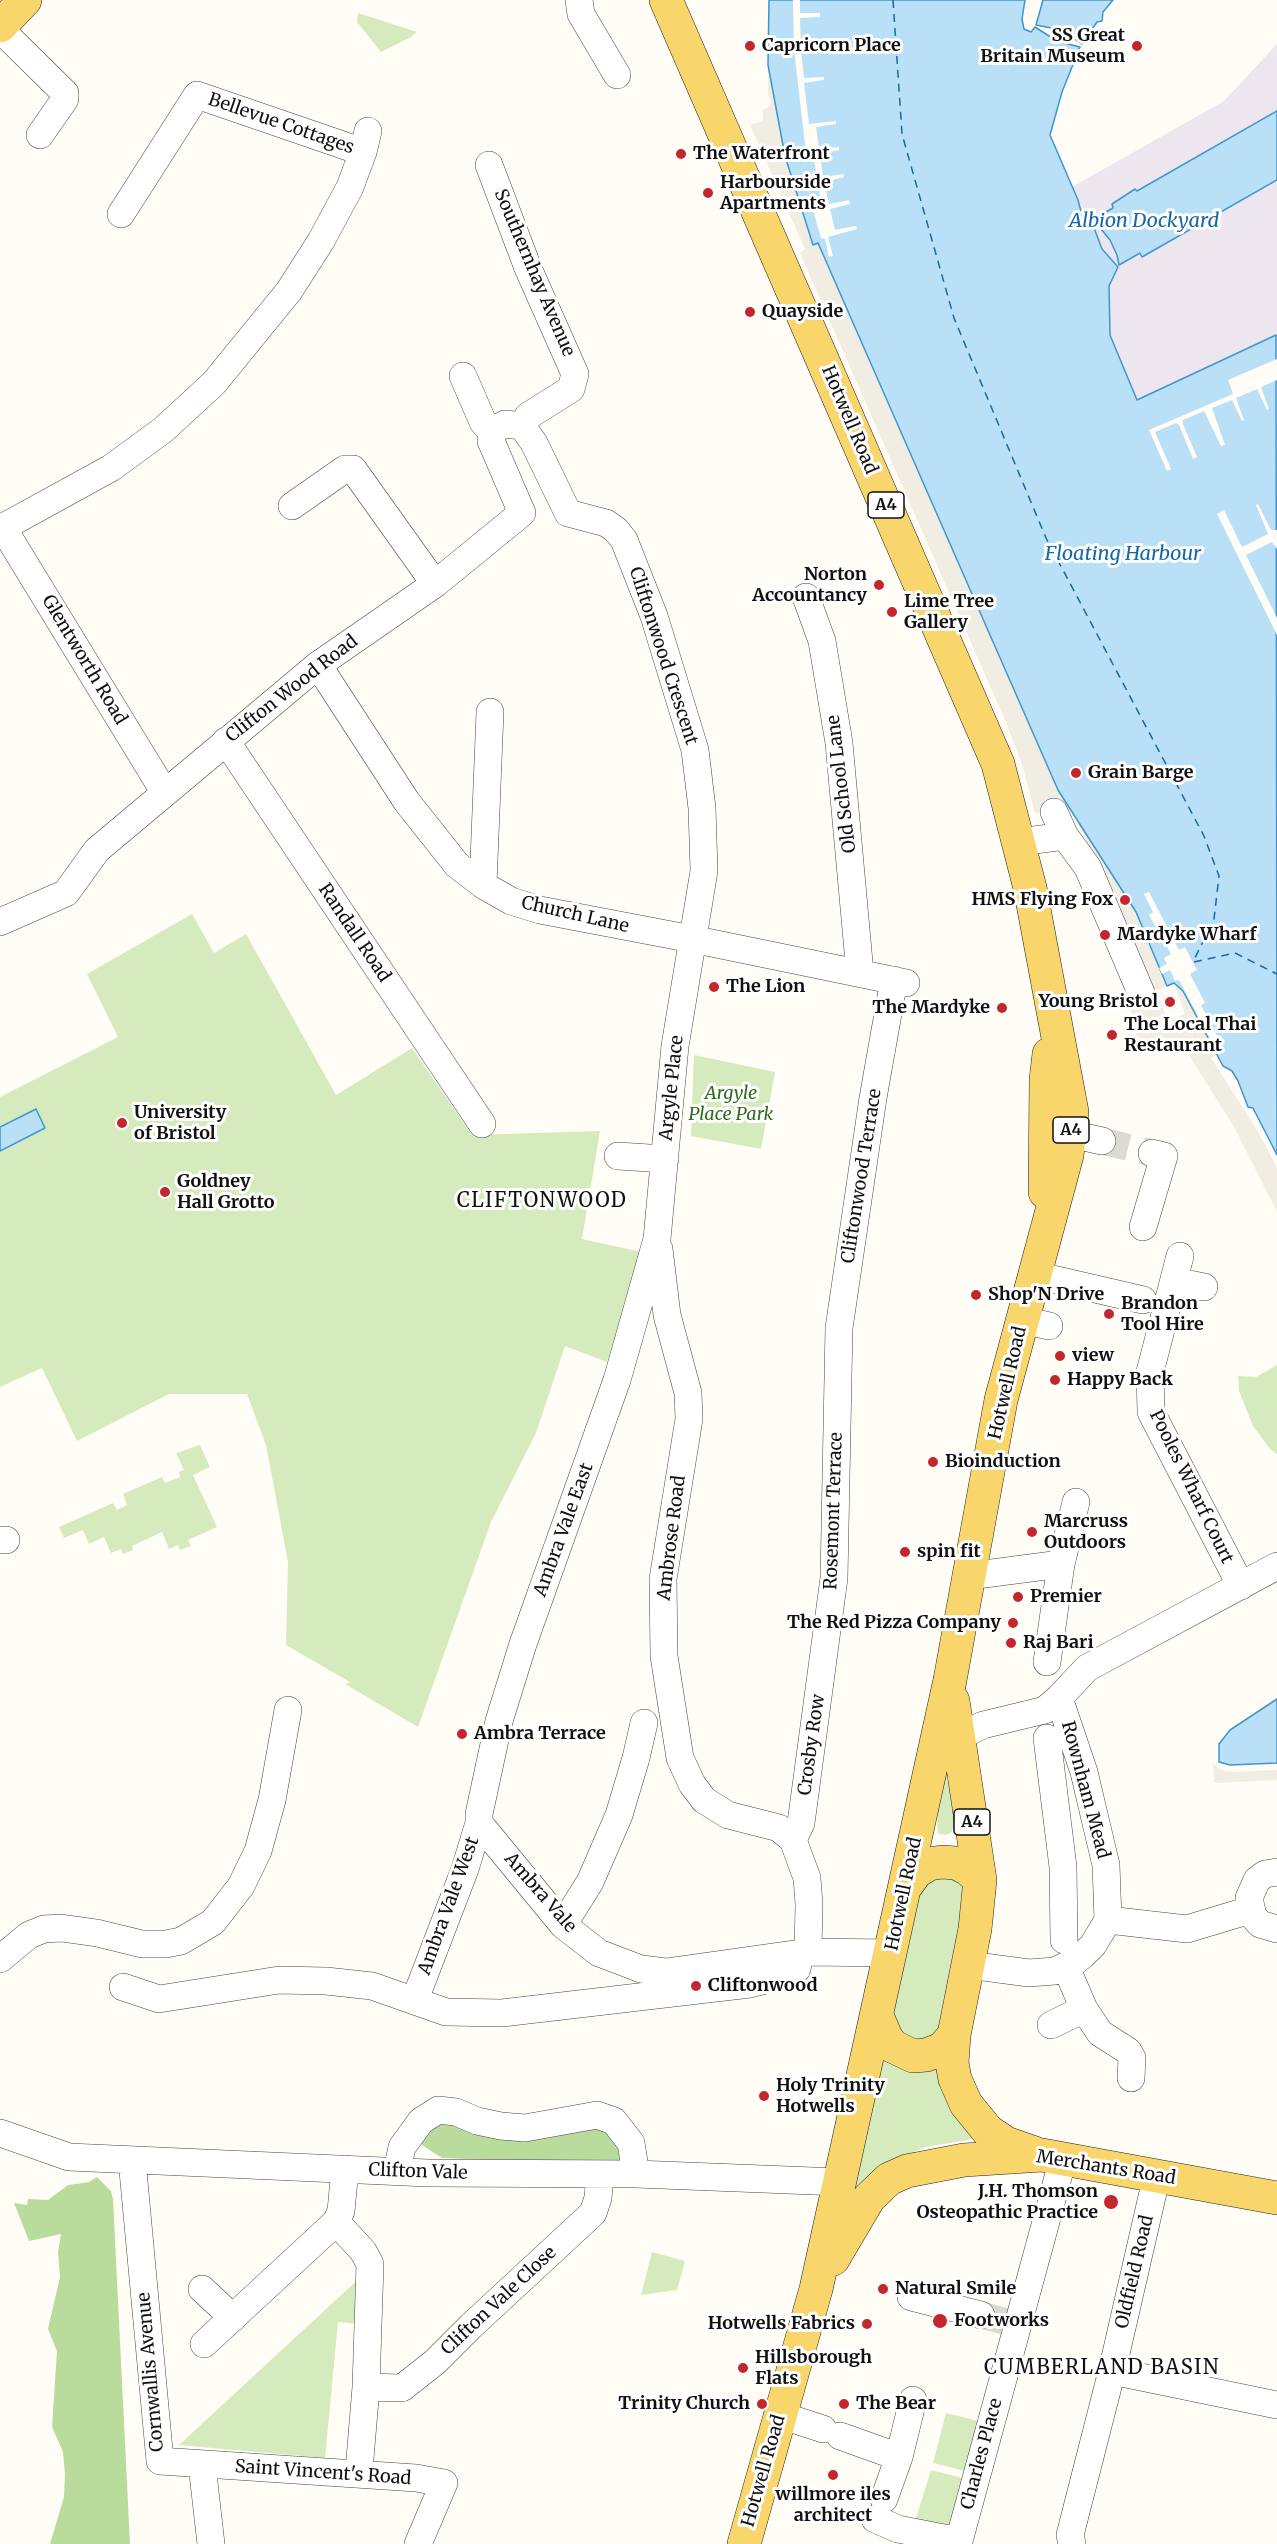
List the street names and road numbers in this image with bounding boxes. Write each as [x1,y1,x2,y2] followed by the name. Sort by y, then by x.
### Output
[205,89,357,159] street label: Bellevue Cottages
[489,186,579,360] street label: Southernhay Avenue
[816,363,882,477] street label: Hotwell Road
[868,492,904,518] road number: A4
[624,564,702,748] street label: Cliftonwood Crescent
[37,591,131,729] street label: Glentworth Road
[222,631,362,747] street label: Clifton Wood Road
[823,714,861,854] street label: Old School Lane
[313,880,395,986] street label: Randall Road
[519,892,631,938] street label: Church Lane
[656,1034,688,1142] street label: Argyle Place
[838,1087,886,1265] street label: Cliftonwood Terrace
[1053,1117,1089,1143] road number: A4
[984,1324,1032,1442] street label: Hotwell Road
[1144,1407,1238,1567] street label: Pooles Wharf Court
[820,1432,848,1590] street label: Rosemont Terrace
[530,1460,598,1600] street label: Ambra Vale East
[654,1474,690,1602] street label: Ambrose Road
[794,1693,830,1797] street label: Crosby Row
[1056,1719,1114,1861] street label: Rownham Mead
[954,1809,990,1835] road number: A4
[414,1834,484,1978] street label: Ambra Vale West
[881,1835,927,1953] street label: Hotwell Road
[499,1849,581,1937] street label: Ambra Vale
[1035,2146,1177,2190] street label: Merchants Road
[368,2159,468,2185] street label: Clifton Vale
[1111,2213,1159,2331] street label: Oldfield Road
[437,2242,561,2360] street label: Clifton Vale Close
[133,2291,169,2453] street label: Cornwallis Avenue
[957,2396,1007,2512] street label: Charles Place
[738,2412,790,2530] street label: Hotwell Road
[234,2456,412,2490] street label: Saint Vincent's Road

